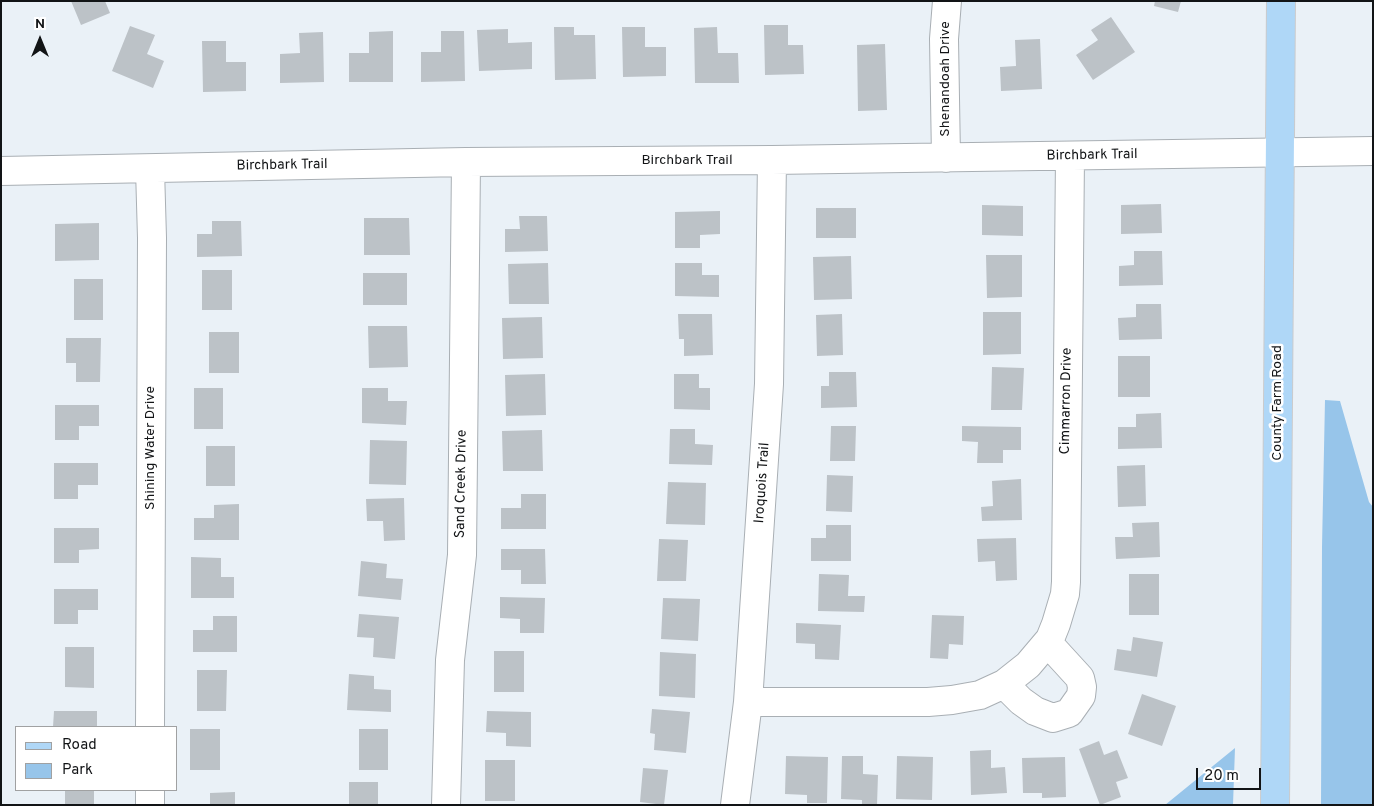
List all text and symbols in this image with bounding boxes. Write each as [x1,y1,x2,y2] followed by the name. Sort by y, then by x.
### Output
[15,15,65,65] north arrow
[35,16,45,33] text: N
[938,21,954,137] street label: Shenandoah Drive
[1046,147,1138,165] street label: Birchbark Trail
[641,153,733,169] street label: Birchbark Trail
[236,157,328,175] street label: Birchbark Trail
[1270,345,1286,461] street label: County Farm Road
[1058,348,1076,454] street label: Cimmarron Drive
[143,386,159,510] street label: Shining Water Drive
[453,430,471,538] street label: Sand Creek Drive
[752,442,774,524] street label: Iroquois Trail
[15,726,178,791] legend
[62,736,97,755] text: Road
[1199,758,1264,790] scale bar
[62,761,93,780] text: Park
[1204,767,1239,786] text: 20 m

